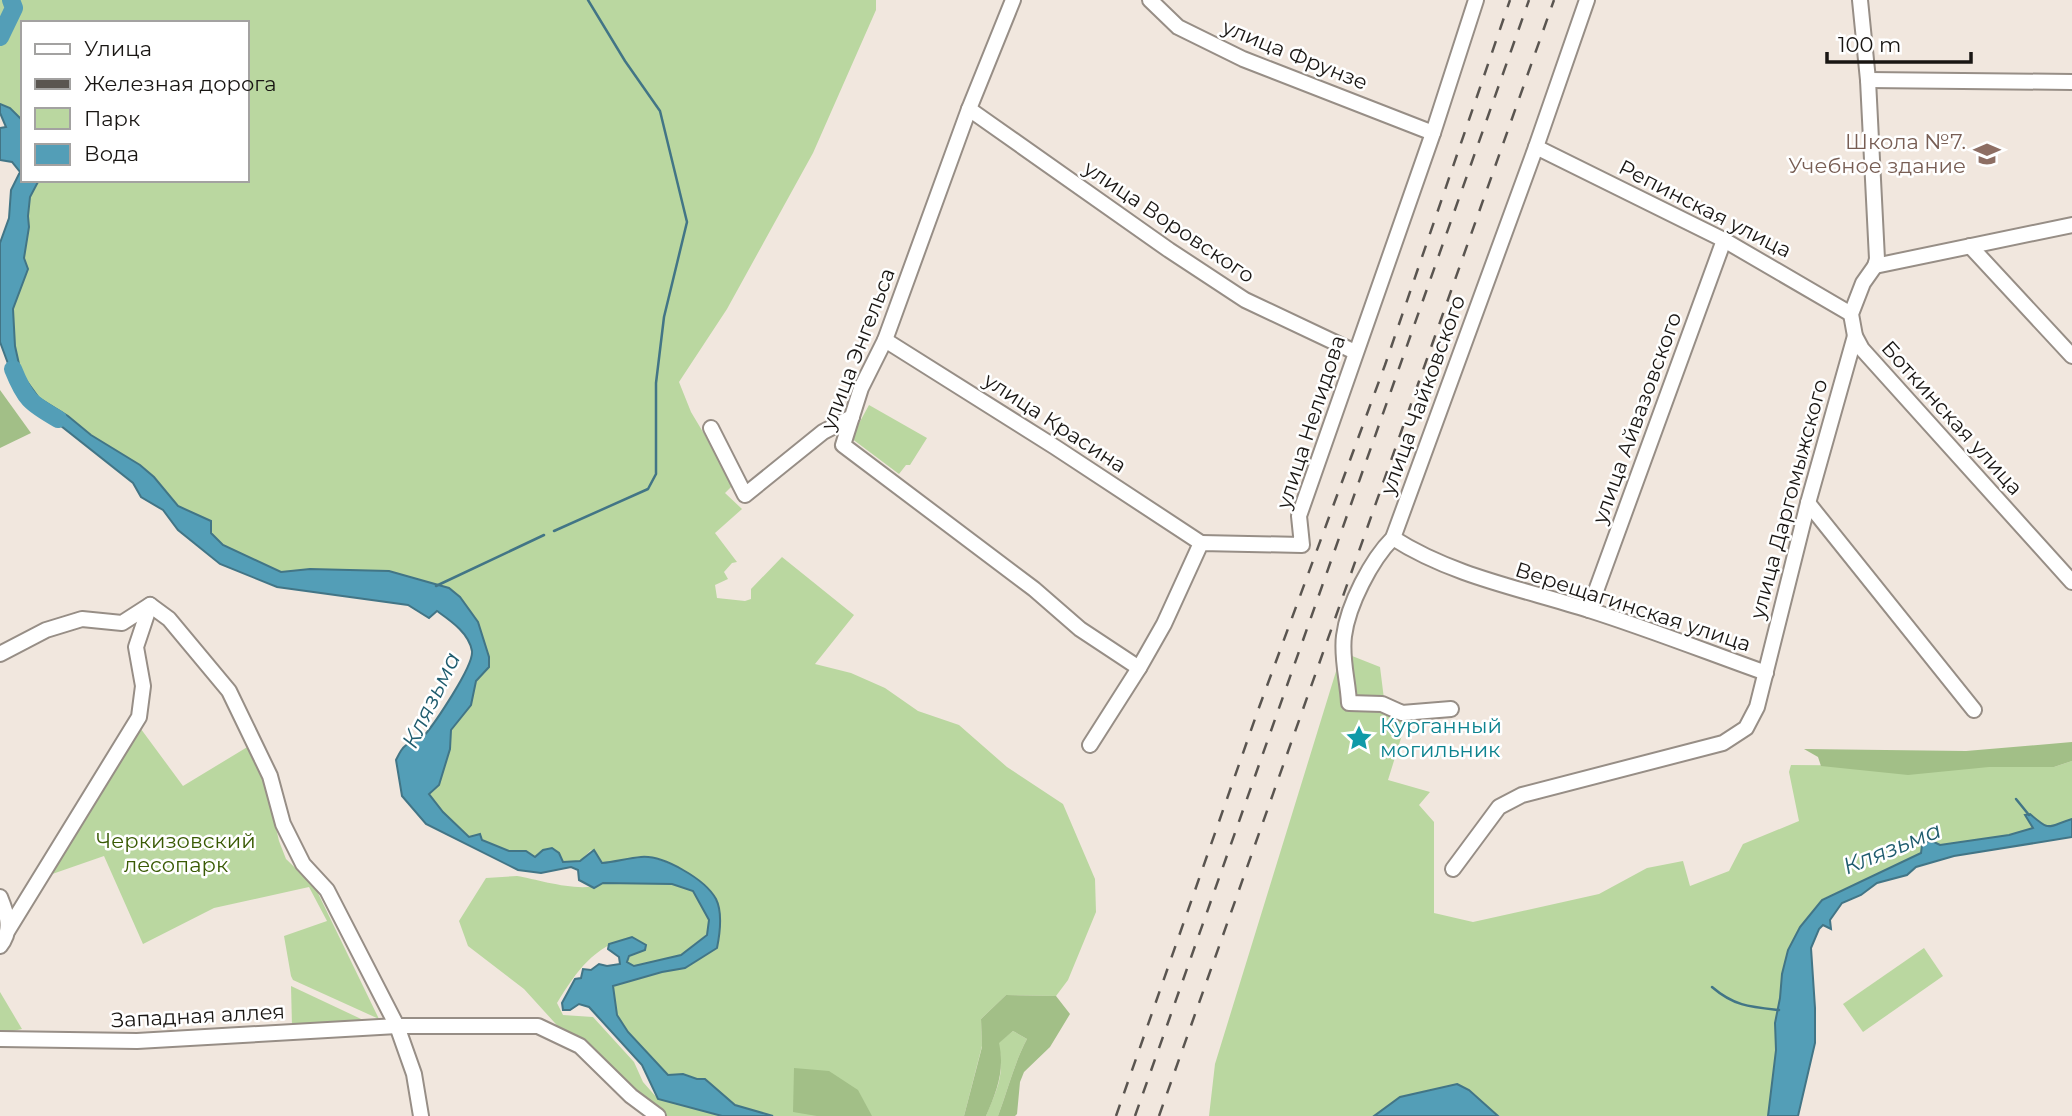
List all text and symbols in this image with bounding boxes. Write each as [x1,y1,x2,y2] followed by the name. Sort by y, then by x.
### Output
[1218,14,1371,95] street label: улица Фрунзе
[21,21,248,182] legend
[1827,21,1970,65] scale bar
[1838,32,1901,57] text: 100 m
[84,36,152,61] text: Улица
[84,71,276,96] text: Железная дорога
[84,106,140,131] text: Парк
[1788,129,1966,178] place label: Школа №7. Учебное здание
[1972,139,2002,169] school or university icon: Школа №7. Учебное здание
[84,141,139,166] text: Вода
[1615,154,1796,263] street label: Репинская улица
[1078,155,1259,288] street label: улица Воровского
[815,264,900,434] street label: улица Энгельса
[1374,292,1470,499] street label: улица Чайковского
[1586,309,1686,528] street label: улица Айвазовского
[1270,332,1350,513] street label: улица Нелидова
[1877,335,2028,500] street label: Боткинская улица
[978,367,1131,478] street label: улица Красина
[1744,376,1833,622] street label: улица Даргомыжского
[1512,557,1754,656] street label: Верещагинская улица
[396,647,466,753] water label: Клязьма
[1380,713,1502,762] place label: Курганный могильник
[1344,723,1374,753] place icon: Курганный могильник
[1839,816,1945,880] water label: Клязьма
[96,828,256,877] park label: Черкизовский лесопарк
[110,998,286,1033] street label: Западная аллея

